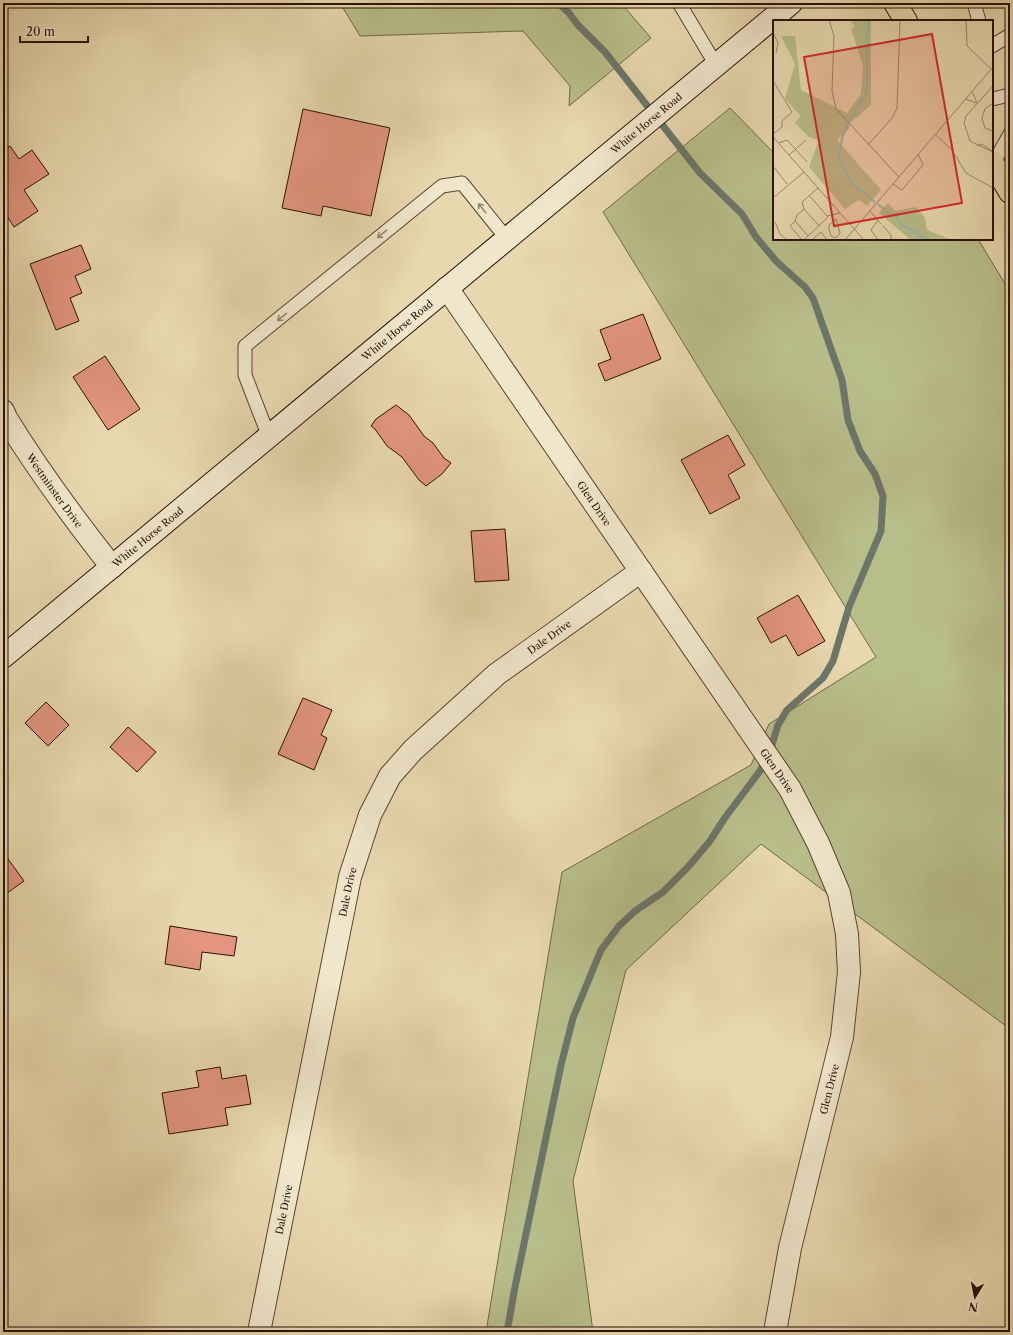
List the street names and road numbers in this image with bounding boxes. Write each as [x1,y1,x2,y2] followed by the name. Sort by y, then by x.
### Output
[608,90,685,157] street label: White Horse Road
[358,297,435,364] street label: White Horse Road
[23,450,86,531] street label: Westminster Drive
[574,479,614,529] street label: Glen Drive
[109,504,186,571] street label: White Horse Road
[525,617,574,657] street label: Dale Drive
[757,746,797,796] street label: Glen Drive
[336,865,360,918] street label: Dale Drive
[817,1062,842,1116] street label: Glen Drive
[273,1183,295,1236] street label: Dale Drive

